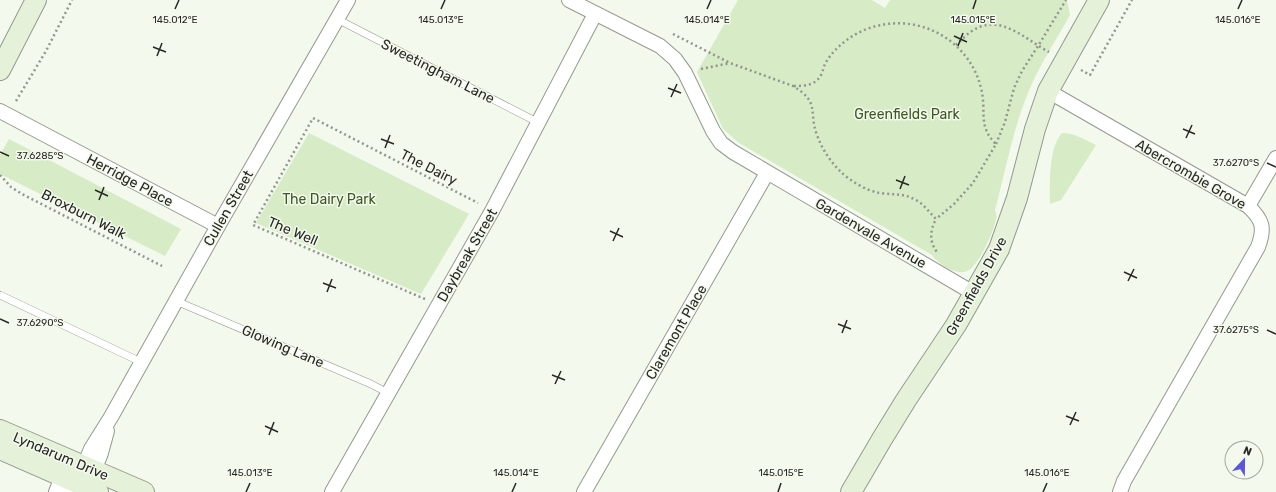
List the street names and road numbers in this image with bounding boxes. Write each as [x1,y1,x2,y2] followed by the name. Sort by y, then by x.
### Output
[378,35,498,107] street label: Sweetingham Lane
[1132,136,1249,213] street label: Abercrombie Grove
[398,146,460,189] street label: The Dairy
[84,151,176,210] street label: Herridge Place
[200,167,257,249] street label: Cullen Street
[39,186,130,243] street label: Broxburn Walk
[812,195,929,272] street label: Gardenvale Avenue
[434,205,501,305] street label: Daybreak Street
[265,213,321,250] street label: The Well
[942,234,1011,339] street label: Greenfields Drive
[642,282,711,383] street label: Claremont Place
[239,322,327,371] street label: Glowing Lane
[10,429,111,484] street label: Lyndarum Drive

